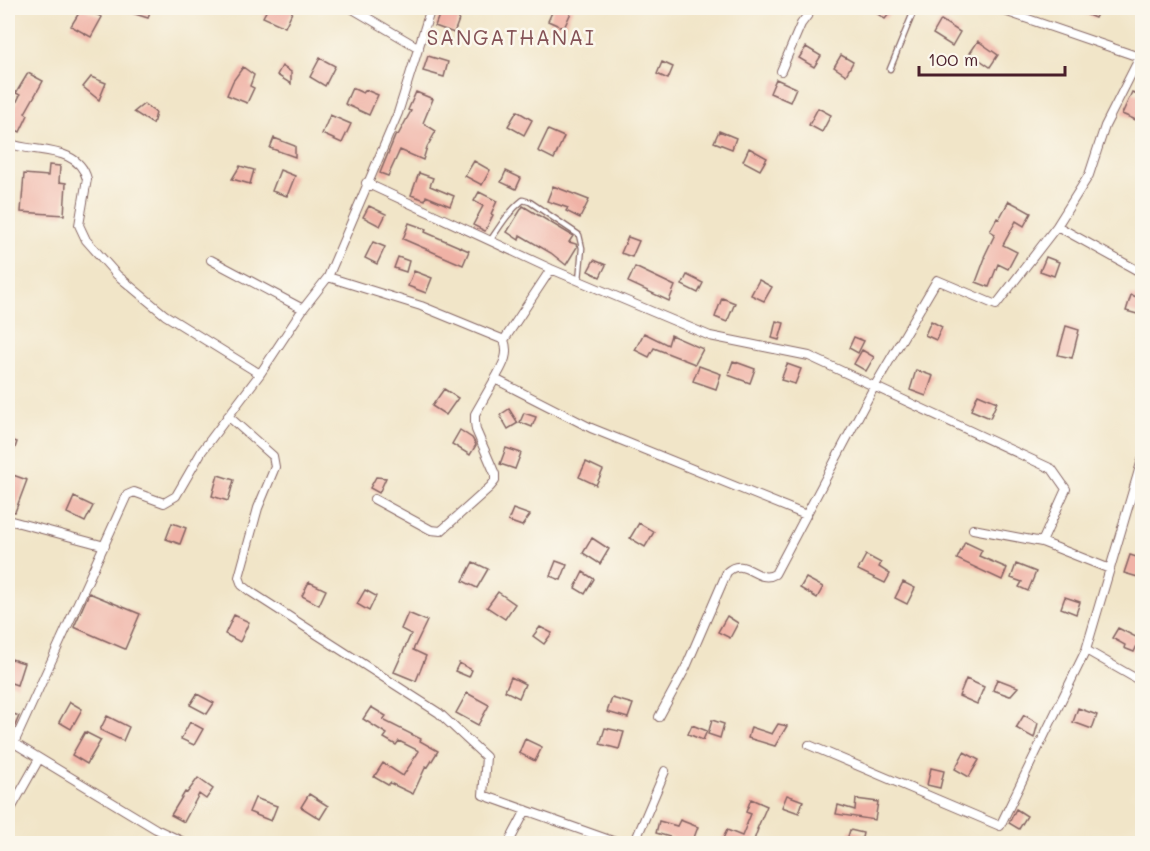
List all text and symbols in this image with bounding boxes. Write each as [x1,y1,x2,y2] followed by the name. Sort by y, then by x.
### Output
[427,23,595,50] district label: SANGATHANAI
[919,39,1064,77] scale bar
[928,47,978,71] text: 100 m

